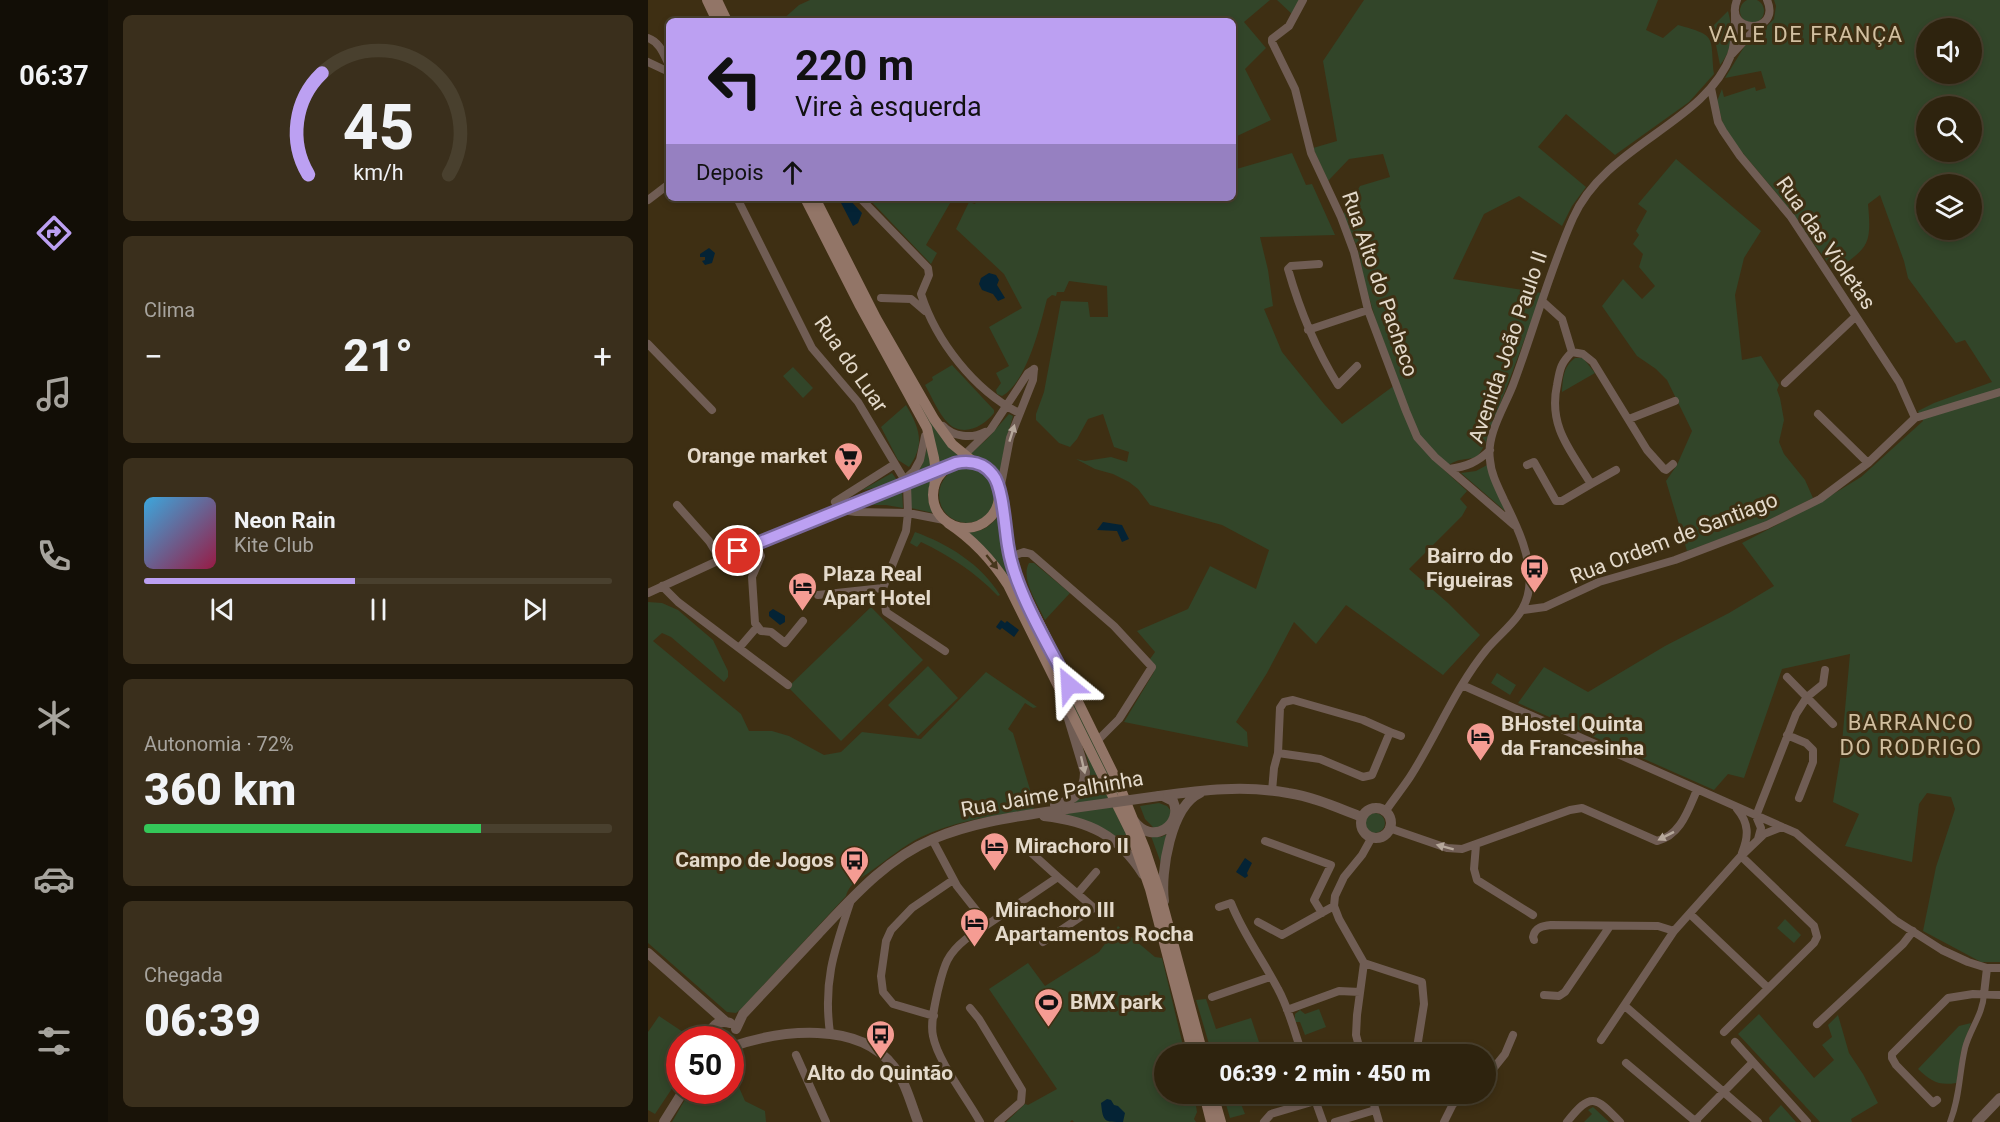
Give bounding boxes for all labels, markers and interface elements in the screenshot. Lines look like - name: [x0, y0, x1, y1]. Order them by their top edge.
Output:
- map controls: [1916, 18, 1982, 240]
- button: sound: [1916, 18, 1982, 84]
- district label: VALE DE FRANÇA: [1708, 22, 1904, 47]
- text: 220 m: [795, 41, 914, 90]
- icon: left: [696, 42, 774, 120]
- text: 06:37: [19, 60, 89, 92]
- text: 45: [342, 91, 414, 164]
- text: Vire à esquerda: [795, 91, 982, 123]
- button: search: [1916, 96, 1982, 162]
- icon: ahead: [776, 156, 809, 189]
- text: Depois: [696, 160, 764, 185]
- text: km/h: [353, 161, 403, 186]
- street label: Rua das Violetas: [1771, 172, 1881, 314]
- button: layers: [1916, 174, 1982, 240]
- street label: Rua Alto do Pacheco: [1337, 188, 1423, 380]
- icon: directions: [33, 212, 75, 254]
- street label: Avenida João Paulo II: [1464, 248, 1552, 446]
- text: Clima: [144, 298, 195, 322]
- street label: Rua do Luar: [809, 312, 893, 416]
- text: 21°: [343, 329, 413, 382]
- text: −: [144, 337, 163, 376]
- text: +: [593, 337, 612, 376]
- icon: music: [33, 373, 75, 415]
- one-way arrow: [1008, 424, 1017, 442]
- supermarket icon: Orange market: [832, 440, 864, 482]
- place label: Orange market: [687, 444, 827, 468]
- street label: Rua Ordem de Santiago: [1567, 487, 1781, 589]
- text: Neon Rain: [234, 508, 336, 533]
- pin: [712, 525, 763, 576]
- text: Kite Club: [234, 533, 314, 557]
- icon: arrive: [721, 534, 754, 567]
- icon: phone: [33, 535, 75, 577]
- place label: Bairro do Figueiras: [1426, 544, 1513, 592]
- bus stop icon: Bairro do Figueiras: [1518, 552, 1550, 594]
- one-way arrow: [985, 554, 998, 570]
- place label: Plaza Real Apart Hotel: [823, 562, 931, 610]
- hotel icon: Plaza Real Apart Hotel: [786, 570, 818, 612]
- icon: previous: [206, 593, 239, 626]
- icon: pause: [362, 593, 395, 626]
- icon: next: [518, 593, 551, 626]
- position arrow: [1037, 653, 1101, 717]
- icon: climate: [33, 697, 75, 739]
- district label: BARRANCO DO RODRIGO: [1840, 710, 1982, 760]
- place label: BHostel Quinta da Francesinha: [1501, 712, 1644, 760]
- hotel icon: BHostel Quinta da Francesinha: [1464, 720, 1496, 762]
- text: Autonomia · 72%: [144, 732, 294, 756]
- one-way arrow: [1078, 755, 1088, 774]
- text: 360 km: [144, 763, 296, 816]
- street label: Rua Jaime Palhinha: [959, 766, 1145, 822]
- hotel icon: Mirachoro II: [978, 830, 1010, 872]
- one-way arrow: [1657, 831, 1675, 841]
- place label: Mirachoro II: [1015, 834, 1129, 858]
- one-way arrow: [1436, 841, 1454, 851]
- bus stop icon: Campo de Jogos: [839, 844, 871, 886]
- place label: Campo de Jogos: [675, 848, 834, 872]
- icon: car: [33, 858, 75, 900]
- place label: Mirachoro III Apartamentos Rocha: [995, 898, 1194, 946]
- hotel icon: Mirachoro III Apartamentos Rocha: [958, 906, 990, 948]
- text: Chegada: [144, 963, 223, 987]
- sports icon: BMX park: [1033, 986, 1065, 1028]
- place label: BMX park: [1070, 990, 1163, 1014]
- text: 06:39: [144, 994, 261, 1047]
- bus stop icon: Alto do Quintão: [864, 1018, 896, 1060]
- icon: filters: [33, 1020, 75, 1062]
- speed limit sign: 50: [666, 1026, 744, 1104]
- place label: Alto do Quintão: [807, 1061, 953, 1085]
- text: 06:39 · 2 min · 450 m: [1220, 1061, 1430, 1086]

